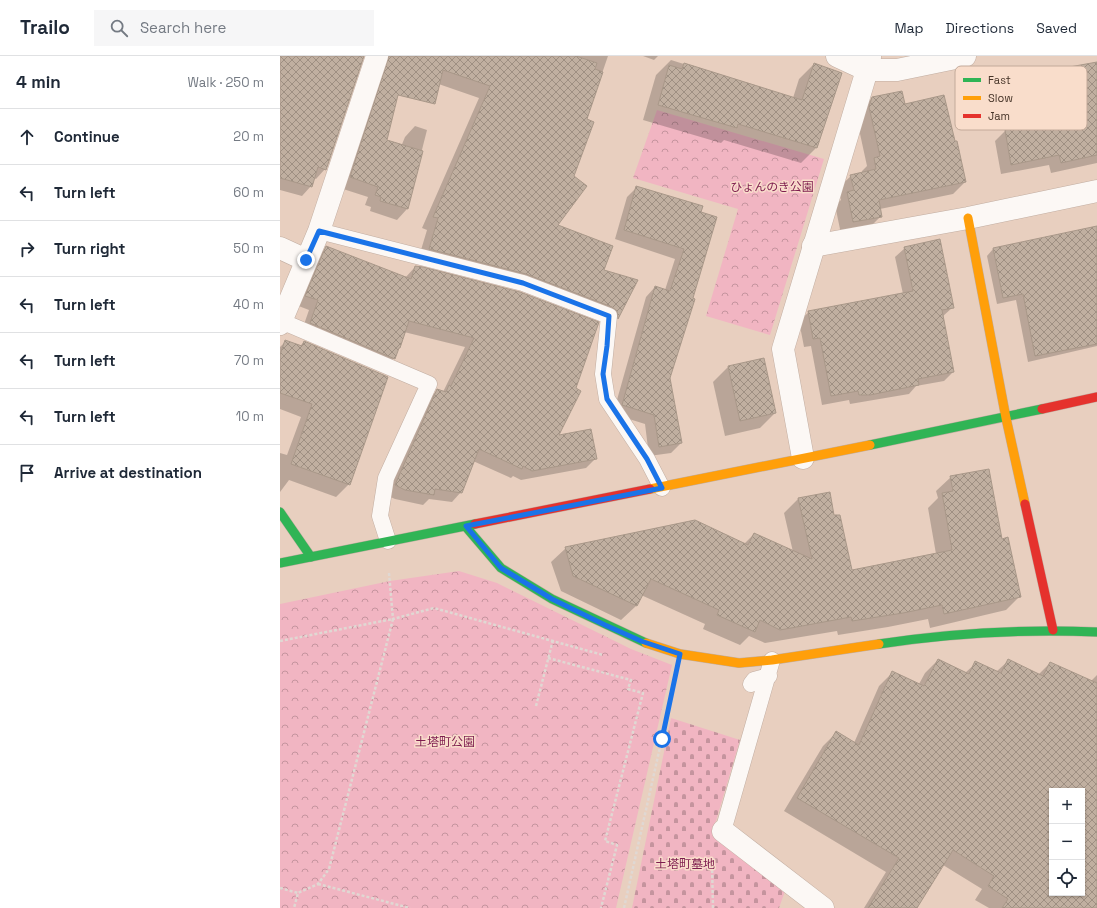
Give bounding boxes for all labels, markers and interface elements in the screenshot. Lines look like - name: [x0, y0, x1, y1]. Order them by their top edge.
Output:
- search box: [94, 10, 374, 46]
- text: Trailo: [20, 15, 70, 40]
- icon: search: [108, 17, 130, 39]
- text: Search here: [140, 18, 226, 37]
- text: Map: [894, 19, 924, 37]
- text: Directions: [946, 19, 1014, 37]
- text: Saved: [1036, 19, 1077, 37]
- legend: [955, 66, 1087, 130]
- text: 4 min: [16, 71, 61, 93]
- text: Fast: [988, 73, 1011, 87]
- text: Walk · 250 m: [188, 74, 264, 91]
- text: Slow: [988, 91, 1013, 105]
- text: Jam: [988, 109, 1010, 123]
- icon: ahead: [16, 126, 38, 148]
- text: Continue: [54, 127, 120, 146]
- text: 20 m: [233, 128, 264, 145]
- park label: ひょんのき公園: [730, 179, 814, 195]
- icon: left: [16, 182, 38, 204]
- text: Turn left: [54, 183, 116, 202]
- text: 60 m: [233, 184, 264, 201]
- icon: right: [16, 238, 38, 260]
- text: Turn right: [54, 239, 125, 258]
- text: 50 m: [233, 240, 264, 257]
- route end: [297, 251, 315, 269]
- icon: left: [16, 294, 38, 316]
- text: Turn left: [54, 295, 116, 314]
- text: 40 m: [233, 296, 264, 313]
- icon: left: [16, 350, 38, 372]
- text: Turn left: [54, 351, 116, 370]
- text: 70 m: [234, 352, 264, 369]
- icon: left: [16, 406, 38, 428]
- text: Turn left: [54, 407, 116, 426]
- text: 10 m: [236, 408, 264, 425]
- icon: arrive: [16, 462, 38, 484]
- text: Arrive at destination: [54, 463, 202, 482]
- route start: [653, 730, 671, 748]
- park label: 土塔町公園: [415, 734, 475, 750]
- map controls: [1049, 788, 1085, 896]
- button: +: [1049, 788, 1085, 824]
- button: −: [1049, 824, 1085, 860]
- park label: 土塔町墓地: [655, 856, 715, 872]
- button: locate: [1049, 860, 1085, 896]

